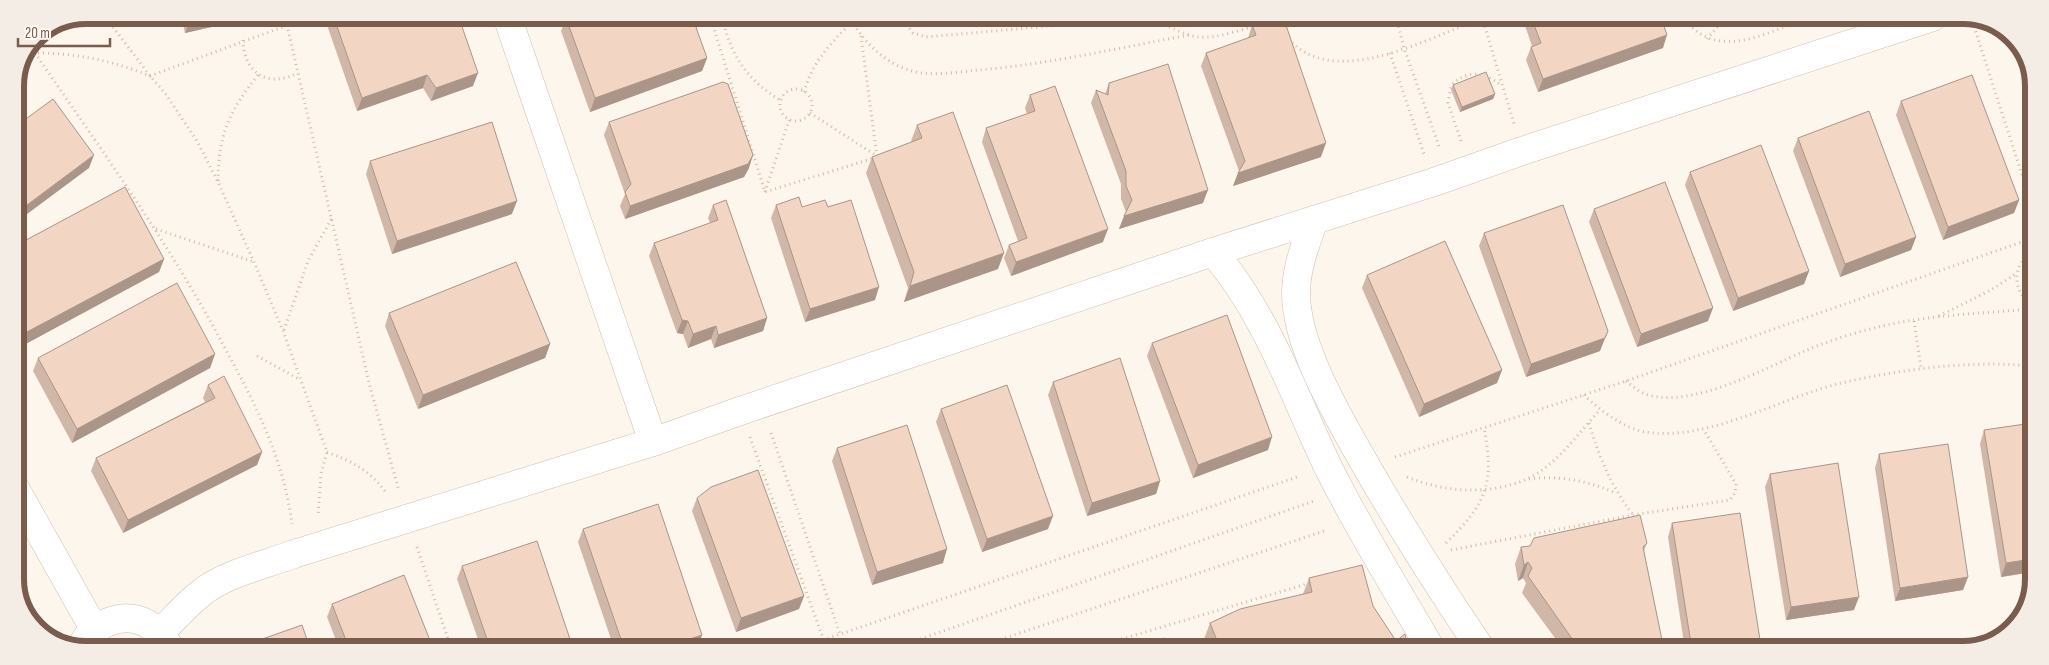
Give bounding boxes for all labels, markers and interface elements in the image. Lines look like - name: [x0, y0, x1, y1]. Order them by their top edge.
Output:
- scale bar: [18, 15, 110, 47]
- text: 20 m: [25, 24, 50, 43]

